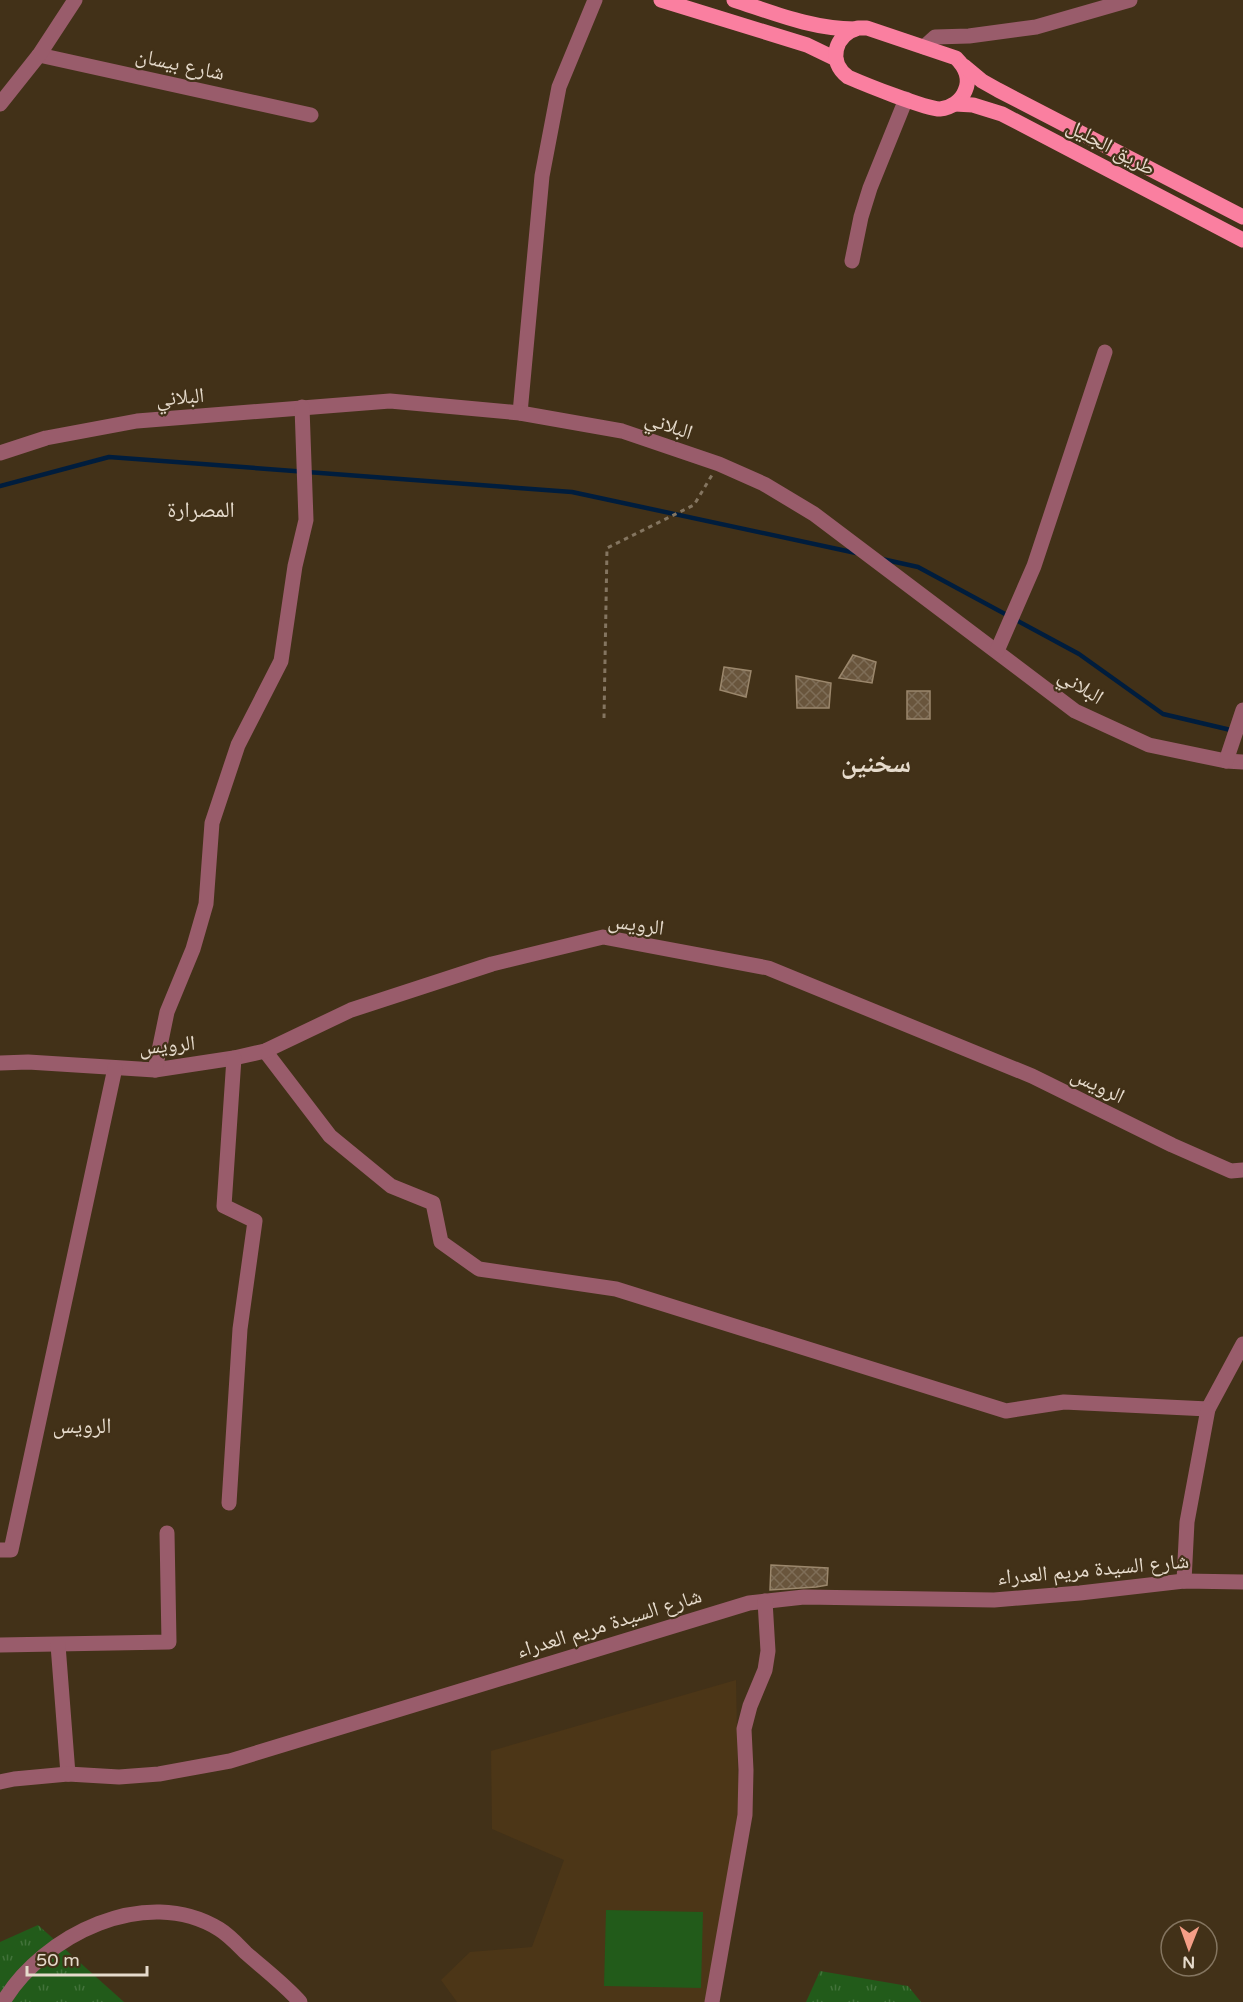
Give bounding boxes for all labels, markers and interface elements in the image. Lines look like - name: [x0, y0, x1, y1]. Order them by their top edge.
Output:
- street label: شارع بيسان: [133, 43, 227, 86]
- street label: طريق الجليل: [1062, 114, 1159, 181]
- street label: البلاني: [155, 383, 206, 415]
- street label: البلاني: [641, 406, 696, 448]
- district label: المصرارة: [167, 497, 235, 523]
- street label: البلاني: [1052, 663, 1108, 713]
- district label: سخنين: [841, 747, 911, 780]
- street label: الرويس: [606, 908, 666, 941]
- street label: الرويس: [138, 1031, 196, 1060]
- street label: الرويس: [1067, 1062, 1129, 1109]
- district label: الرويس: [52, 1413, 112, 1439]
- street label: شارع السيدة مريم العدراء: [996, 1549, 1190, 1591]
- street label: شارع السيدة مريم العدراء: [513, 1583, 705, 1665]
- north arrow: [1159, 1918, 1219, 1978]
- scale bar: [27, 1939, 147, 1977]
- text: 50 m: [36, 1949, 80, 1971]
- text: N: [1182, 1952, 1195, 1972]

